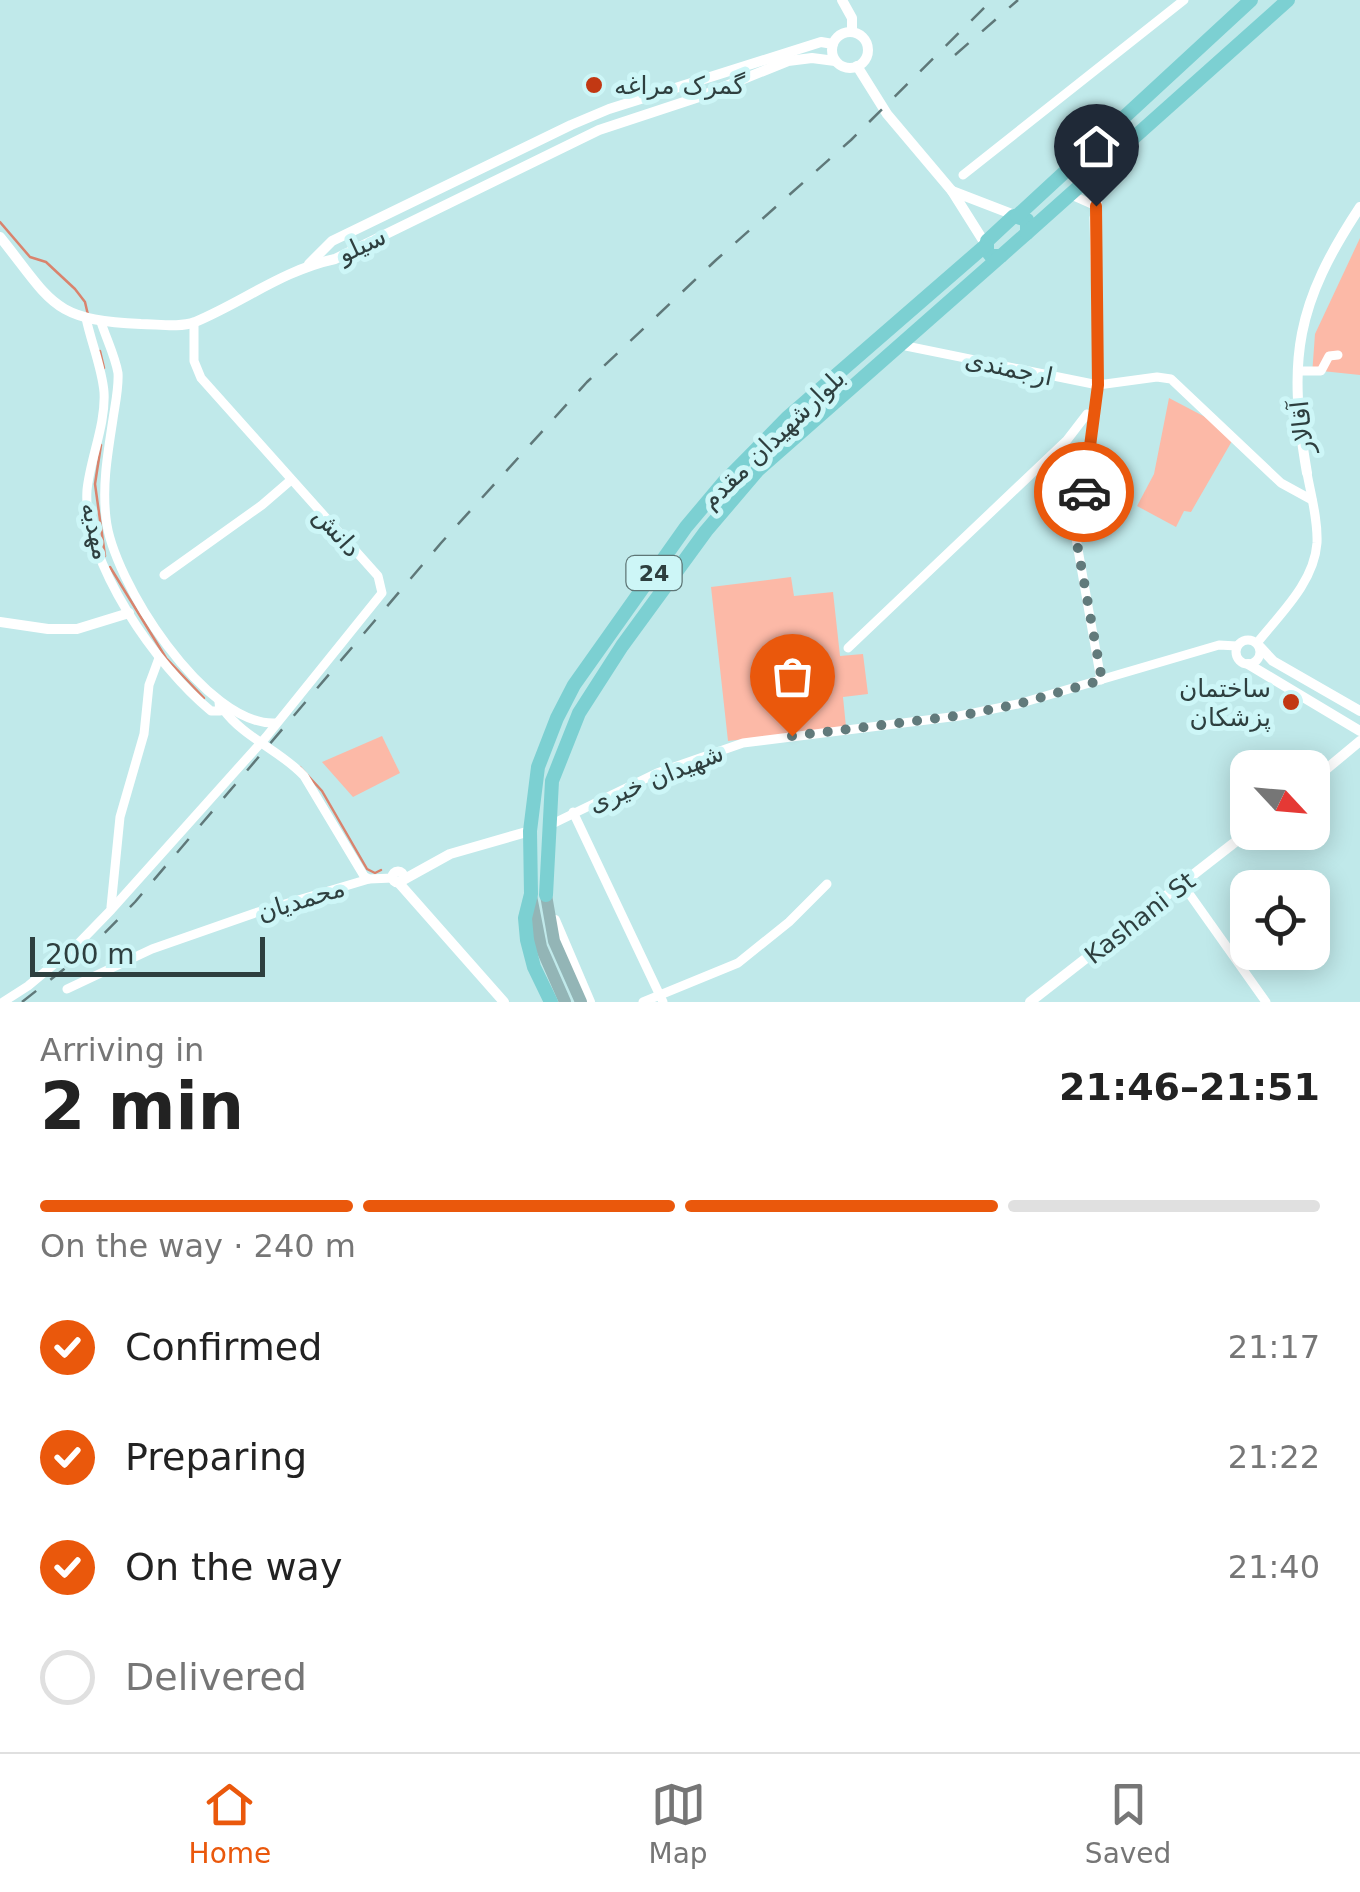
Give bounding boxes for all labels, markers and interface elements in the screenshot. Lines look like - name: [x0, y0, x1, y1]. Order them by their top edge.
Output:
- place label: گمرک مراغه: [614, 71, 745, 100]
- marker: گمرک مراغه: [583, 74, 605, 96]
- pin: [1054, 104, 1139, 207]
- icon: home: [1069, 119, 1124, 174]
- street label: سیلو: [332, 221, 391, 269]
- street label: ارجمندی: [962, 345, 1056, 391]
- street label: بلوارشهیدان مقدم: [695, 363, 851, 516]
- street label: آقالار: [1284, 398, 1319, 457]
- courier: [1034, 442, 1134, 542]
- icon: car: [1057, 465, 1112, 520]
- street label: مهدیه: [74, 499, 117, 563]
- street label: دانش: [307, 501, 367, 563]
- road number: 24: [626, 556, 682, 590]
- pin: [750, 634, 835, 737]
- icon: bag: [765, 649, 820, 704]
- place label: ساختمان پزشکان: [1179, 674, 1271, 732]
- marker: ساختمان پزشکان: [1280, 691, 1302, 713]
- street label: شهیدان خیری: [584, 738, 728, 819]
- north arrow: [1230, 750, 1330, 850]
- map controls: [1230, 750, 1330, 970]
- street label: Kashani St: [1079, 866, 1201, 970]
- button: locate: [1230, 870, 1330, 970]
- street label: محمدیان: [254, 873, 348, 927]
- scale bar: [30, 932, 265, 976]
- text: 200 m: [45, 938, 135, 971]
- text: Arriving in: [40, 1031, 204, 1069]
- text: 21:46–21:51: [1059, 1065, 1320, 1109]
- text: 2 min: [40, 1069, 244, 1144]
- text: On the way · 240 m: [40, 1227, 356, 1265]
- icon: check: [40, 1320, 95, 1375]
- text: Confirmed: [125, 1325, 322, 1369]
- text: 21:17: [1228, 1328, 1320, 1366]
- icon: check: [40, 1430, 95, 1485]
- text: Preparing: [125, 1435, 307, 1479]
- text: 21:22: [1228, 1438, 1320, 1476]
- icon: check: [40, 1540, 95, 1595]
- text: On the way: [125, 1545, 342, 1589]
- text: 21:40: [1228, 1548, 1320, 1586]
- text: Delivered: [125, 1655, 307, 1699]
- tab: Home: [189, 1777, 271, 1870]
- tab: Map: [649, 1777, 708, 1870]
- tab: Saved: [1085, 1777, 1171, 1870]

